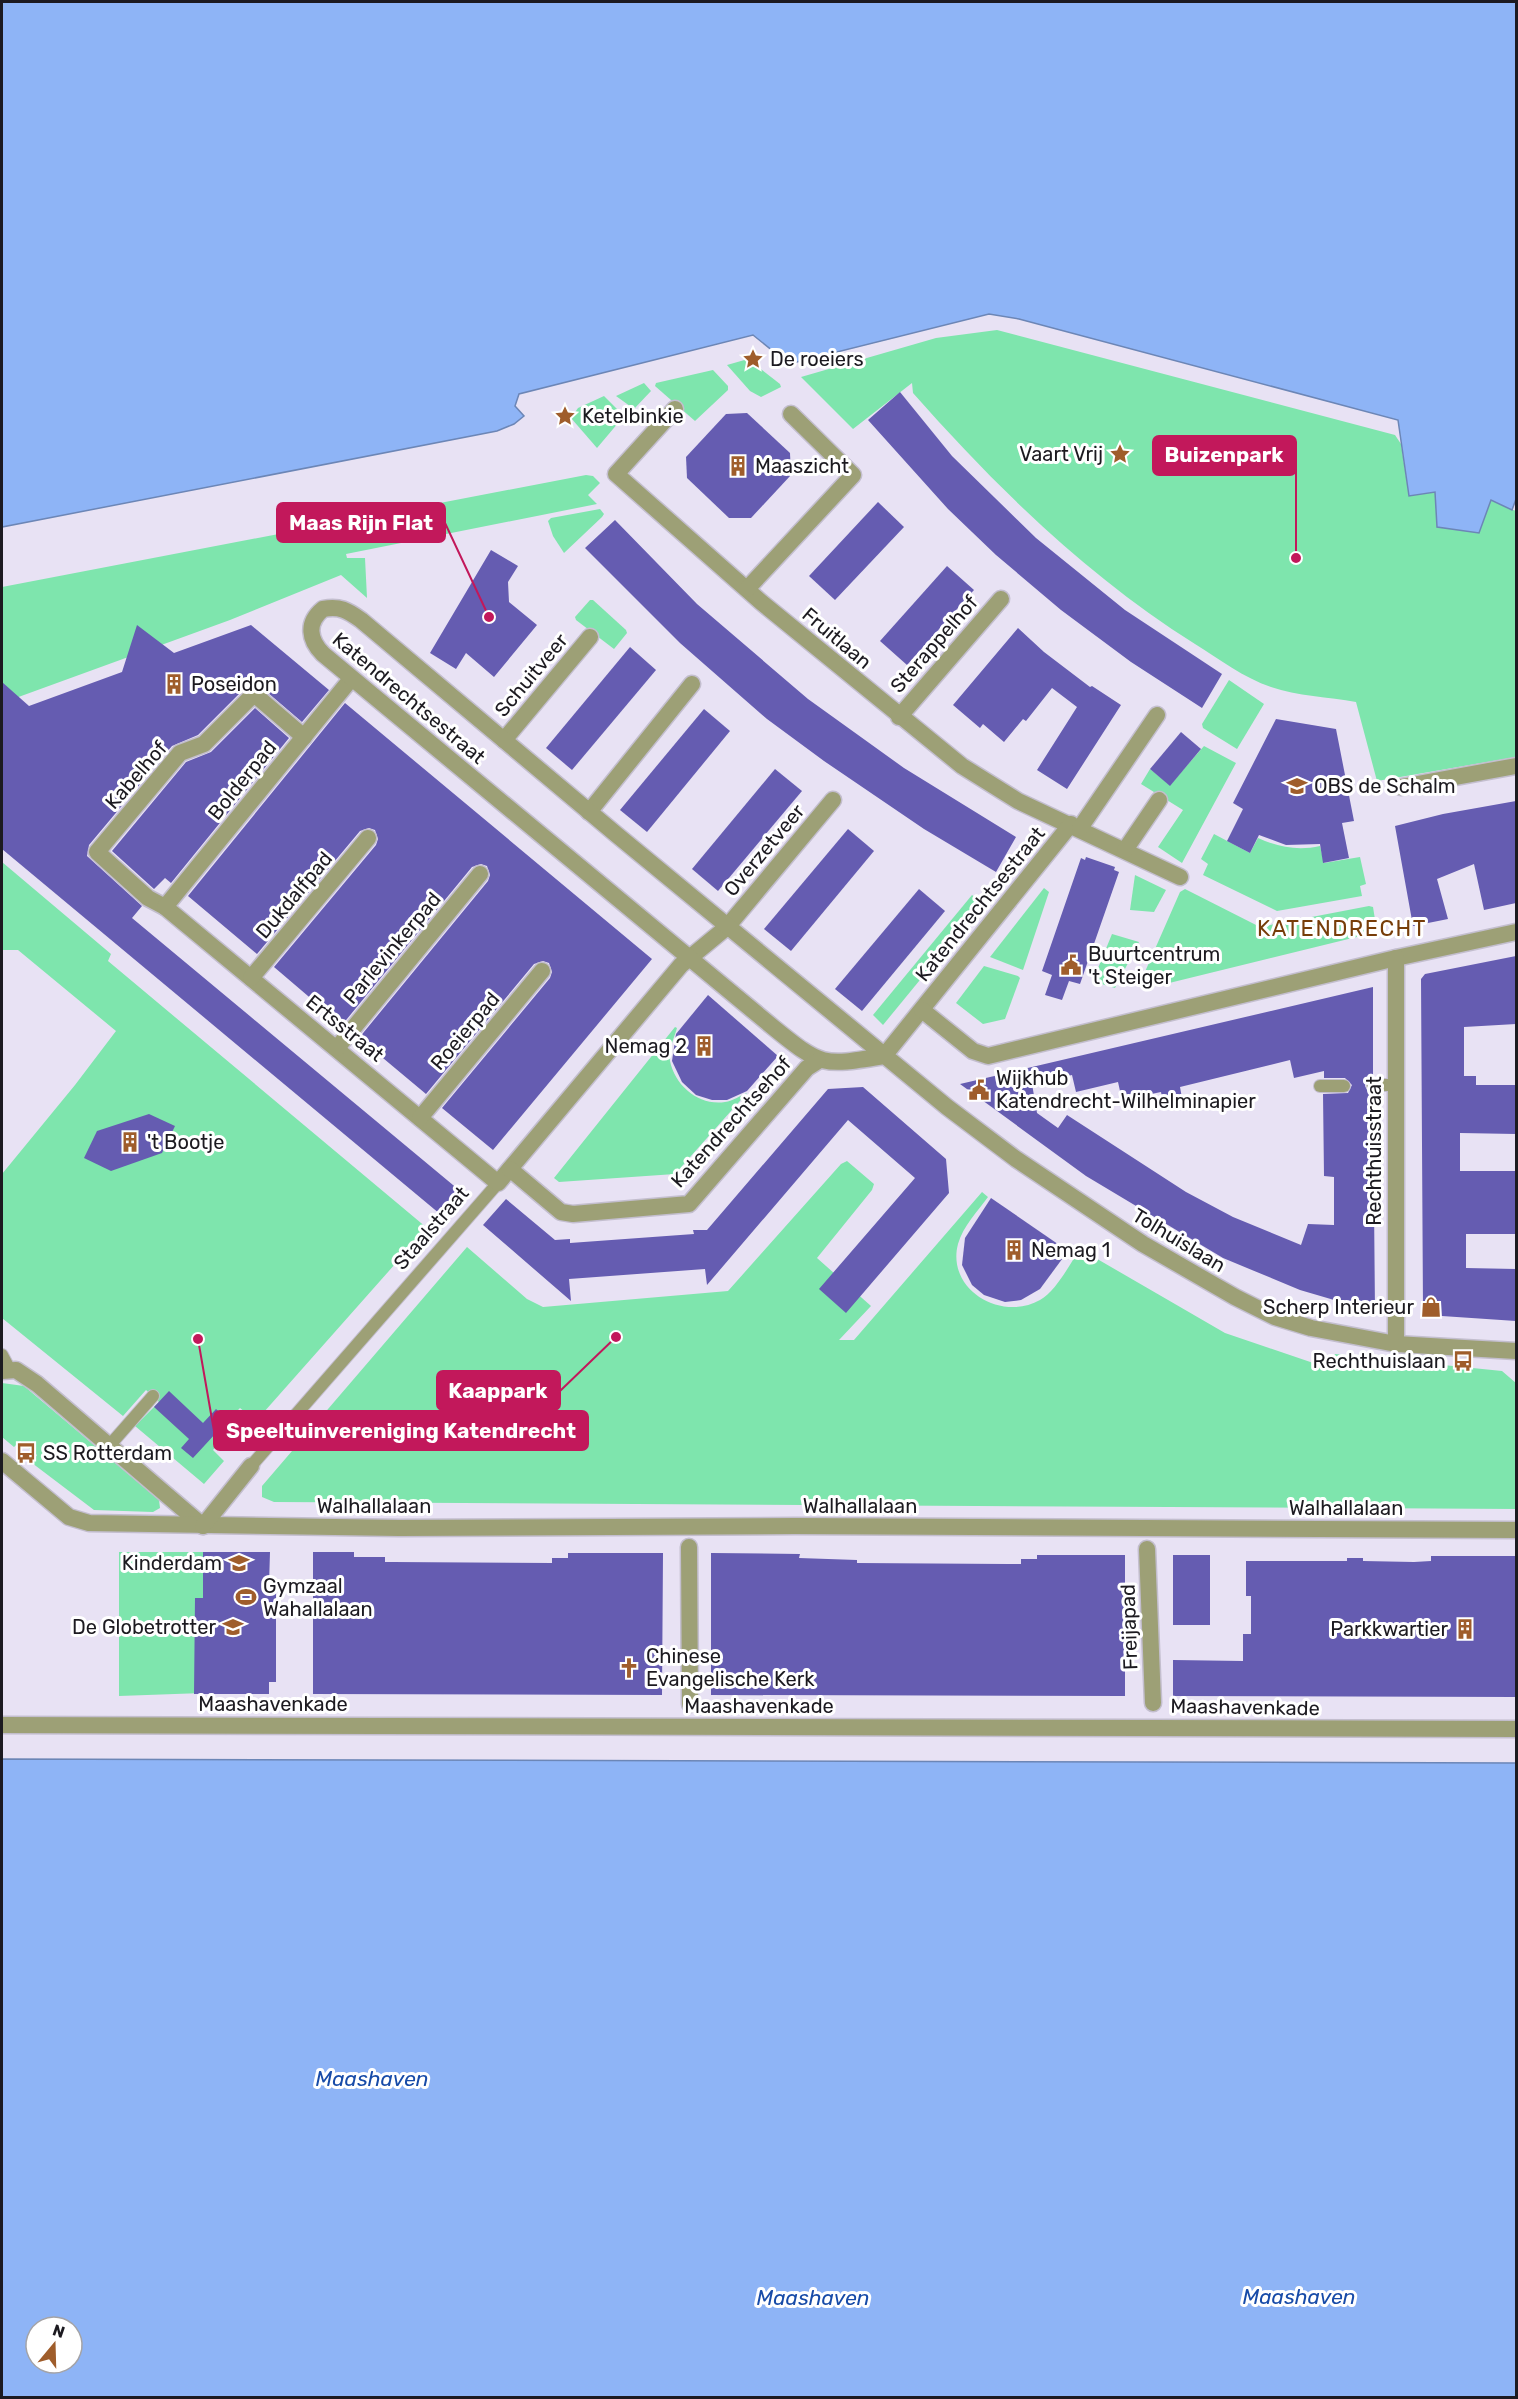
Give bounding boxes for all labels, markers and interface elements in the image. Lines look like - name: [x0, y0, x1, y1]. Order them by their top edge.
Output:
- place icon: De roeiers: [741, 347, 765, 371]
- place label: De roeiers: [770, 347, 864, 371]
- place icon: Ketelbinkie: [553, 404, 577, 428]
- place label: Ketelbinkie: [582, 404, 684, 428]
- callout: Buizenpark: [1153, 436, 1296, 475]
- place label: Vaart Vrij: [1019, 442, 1103, 466]
- place icon: Vaart Vrij: [1108, 442, 1132, 466]
- text: Buizenpark: [1164, 442, 1284, 467]
- building icon: Maaszicht: [726, 454, 750, 478]
- place label: Maaszicht: [755, 454, 849, 478]
- callout: Maas Rijn Flat: [277, 503, 445, 542]
- text: Maas Rijn Flat: [289, 510, 433, 535]
- street label: Sterappelhof: [885, 590, 983, 698]
- street label: Fruitlaan: [798, 602, 876, 674]
- street label: Katendrechtsestraat: [328, 627, 490, 769]
- street label: Schuitveer: [489, 628, 573, 721]
- building icon: Poseidon: [162, 672, 186, 696]
- place label: Poseidon: [191, 672, 277, 696]
- street label: Bolderpad: [203, 735, 281, 825]
- street label: Kabelhof: [100, 736, 172, 814]
- school or university icon: OBS de Schalm: [1285, 774, 1309, 798]
- place label: OBS de Schalm: [1314, 774, 1456, 798]
- street label: Overzetveer: [719, 799, 810, 901]
- street label: Katendrechtsestraat: [910, 822, 1050, 986]
- street label: Dukdalfpad: [251, 847, 337, 943]
- street label: Parlevinkerpad: [338, 887, 446, 1009]
- district label: KATENDRECHT: [1257, 915, 1427, 942]
- place label: Buurtcentrum 't Steiger: [1088, 942, 1220, 989]
- public building icon: Buurtcentrum 't Steiger: [1059, 953, 1083, 977]
- street label: Roeierpad: [426, 987, 504, 1075]
- street label: Ertsstraat: [301, 989, 389, 1067]
- place label: Nemag 2: [605, 1034, 687, 1058]
- building icon: Nemag 2: [692, 1034, 716, 1058]
- street label: Katendrechtsehof: [666, 1051, 796, 1192]
- place label: Wijkhub Katendrecht-Wilhelminapier: [996, 1066, 1256, 1113]
- street label: Rechthuisstraat: [1362, 1076, 1386, 1226]
- public building icon: Wijkhub Katendrecht-Wilhelminapier: [967, 1078, 991, 1102]
- building icon: 't Bootje: [118, 1130, 142, 1154]
- place label: 't Bootje: [147, 1130, 224, 1154]
- street label: Staalstraat: [388, 1181, 474, 1275]
- street label: Tolhuislaan: [1128, 1203, 1230, 1277]
- building icon: Nemag 1: [1002, 1238, 1026, 1262]
- place label: Nemag 1: [1031, 1238, 1110, 1262]
- place label: Scherp Interieur: [1263, 1295, 1414, 1319]
- shop icon: Scherp Interieur: [1419, 1295, 1443, 1319]
- place label: Rechthuislaan: [1313, 1349, 1446, 1373]
- bus stop icon: Rechthuislaan: [1451, 1349, 1475, 1373]
- callout: Kaappark: [437, 1371, 560, 1410]
- text: Kaappark: [448, 1378, 548, 1403]
- callout: Speeltuinvereniging Katendrecht: [214, 1411, 588, 1450]
- text: Speeltuinvereniging Katendrecht: [226, 1418, 576, 1443]
- bus stop icon: SS Rotterdam: [14, 1441, 38, 1465]
- place label: SS Rotterdam: [43, 1441, 172, 1465]
- street label: Walhallalaan: [317, 1494, 431, 1518]
- street label: Walhallalaan: [803, 1494, 917, 1518]
- street label: Walhallalaan: [1289, 1496, 1403, 1520]
- place label: Kinderdam: [122, 1551, 222, 1575]
- school or university icon: Kinderdam: [227, 1551, 251, 1575]
- place label: Gymzaal Wahallalaan: [263, 1574, 373, 1621]
- street label: Freijapad: [1116, 1584, 1142, 1670]
- sports icon: Gymzaal Wahallalaan: [234, 1585, 258, 1609]
- place label: De Globetrotter: [72, 1615, 216, 1639]
- school or university icon: De Globetrotter: [221, 1615, 245, 1639]
- place label: Parkkwartier: [1330, 1617, 1448, 1641]
- building icon: Parkkwartier: [1453, 1617, 1477, 1641]
- place label: Chinese Evangelische Kerk: [646, 1644, 815, 1691]
- church icon: Chinese Evangelische Kerk: [617, 1656, 641, 1680]
- street label: Maashavenkade: [198, 1692, 348, 1716]
- street label: Maashavenkade: [684, 1694, 834, 1718]
- street label: Maashavenkade: [1170, 1694, 1320, 1720]
- water label: Maashaven: [316, 2066, 428, 2091]
- water label: Maashaven: [1243, 2284, 1355, 2309]
- water label: Maashaven: [757, 2285, 869, 2310]
- north arrow: [24, 2315, 84, 2375]
- text: N: [50, 2320, 67, 2342]

